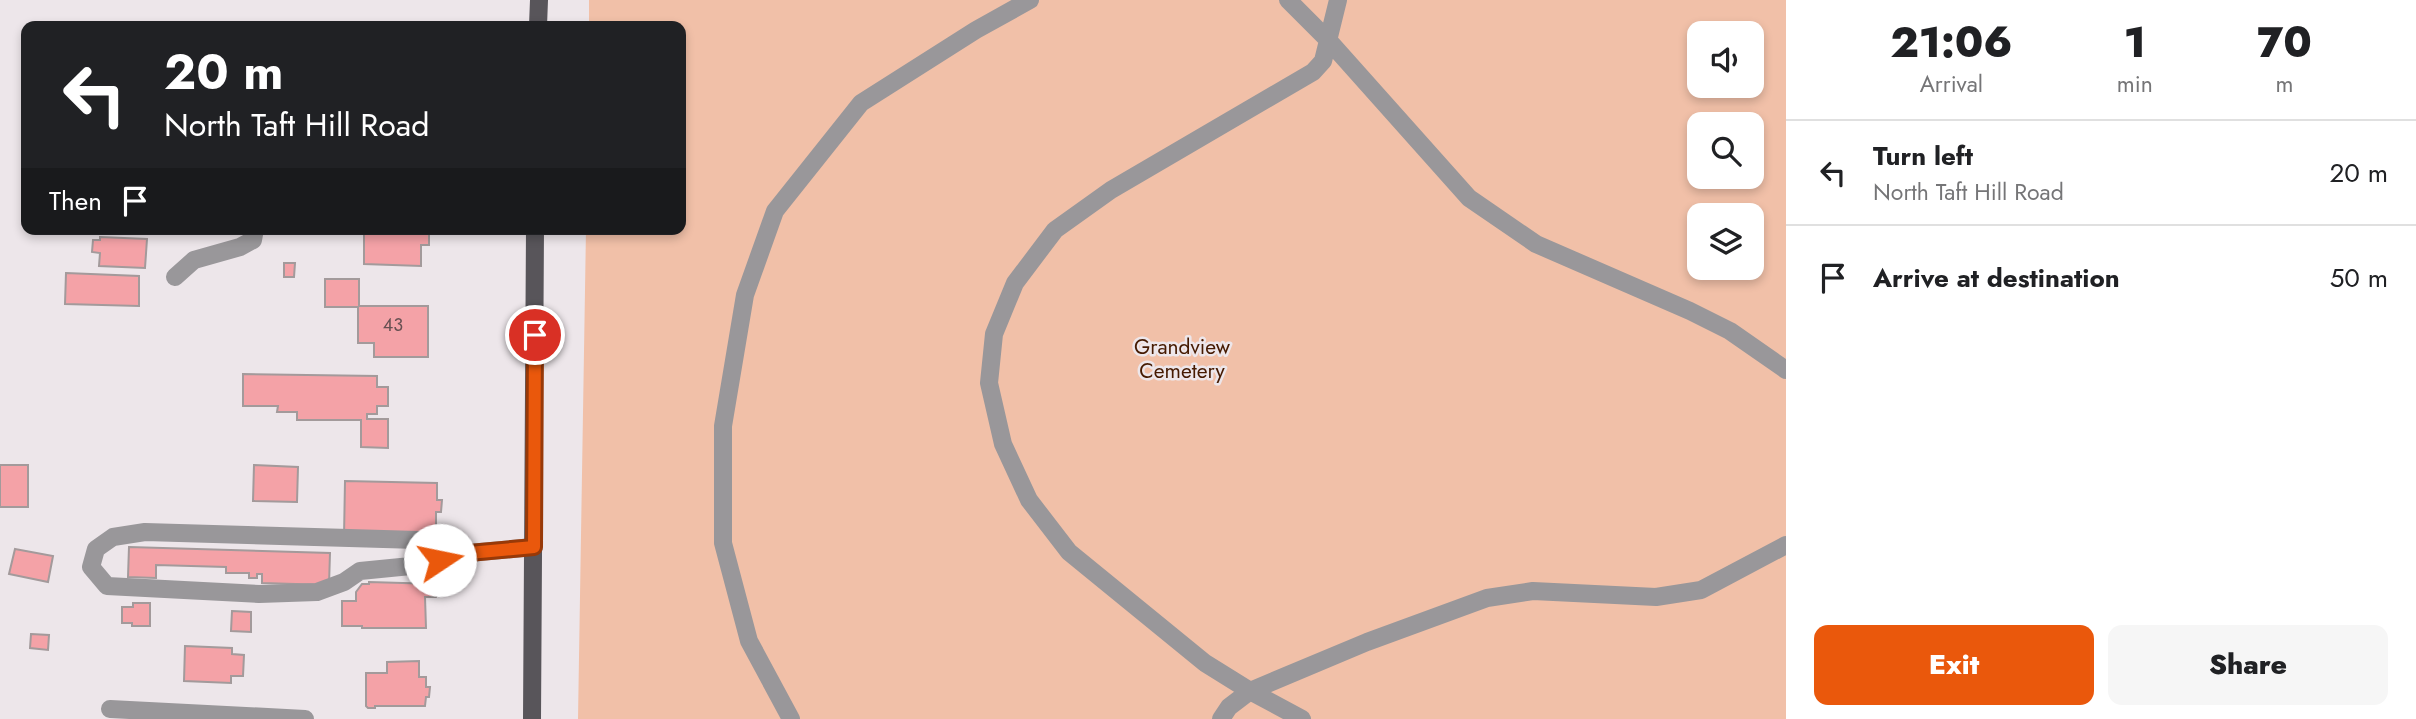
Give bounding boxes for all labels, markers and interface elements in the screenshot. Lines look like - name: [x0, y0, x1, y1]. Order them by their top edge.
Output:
- text: 21:06: [1890, 12, 2013, 73]
- text: 1: [2124, 12, 2146, 73]
- text: 70: [2257, 12, 2312, 73]
- map controls: [1687, 21, 1764, 280]
- button: sound: [1687, 21, 1764, 98]
- text: 20 m: [164, 37, 283, 107]
- icon: left: [49, 49, 140, 140]
- text: Arrival: [1920, 67, 1983, 101]
- text: min: [2117, 67, 2153, 101]
- text: m: [2275, 67, 2293, 101]
- text: North Taft Hill Road: [164, 102, 429, 148]
- button: search: [1687, 112, 1764, 189]
- text: Turn left: [1873, 137, 1973, 175]
- icon: left: [1814, 154, 1852, 192]
- text: 20 m: [2330, 154, 2388, 192]
- text: North Taft Hill Road: [1873, 175, 2064, 209]
- text: Then: [49, 182, 102, 220]
- icon: arrive: [116, 182, 154, 220]
- button: layers: [1687, 203, 1764, 280]
- icon: arrive: [1814, 259, 1852, 297]
- text: Arrive at destination: [1873, 259, 2120, 297]
- text: 50 m: [2330, 259, 2388, 297]
- pin: [505, 305, 565, 365]
- house number: 43: [383, 312, 403, 338]
- icon: arrive: [516, 316, 554, 354]
- park label: Grandview Cemetery: [1134, 332, 1231, 386]
- position arrow: [403, 523, 477, 597]
- button: Exit: [1814, 625, 2094, 705]
- button: Share: [2108, 625, 2388, 705]

